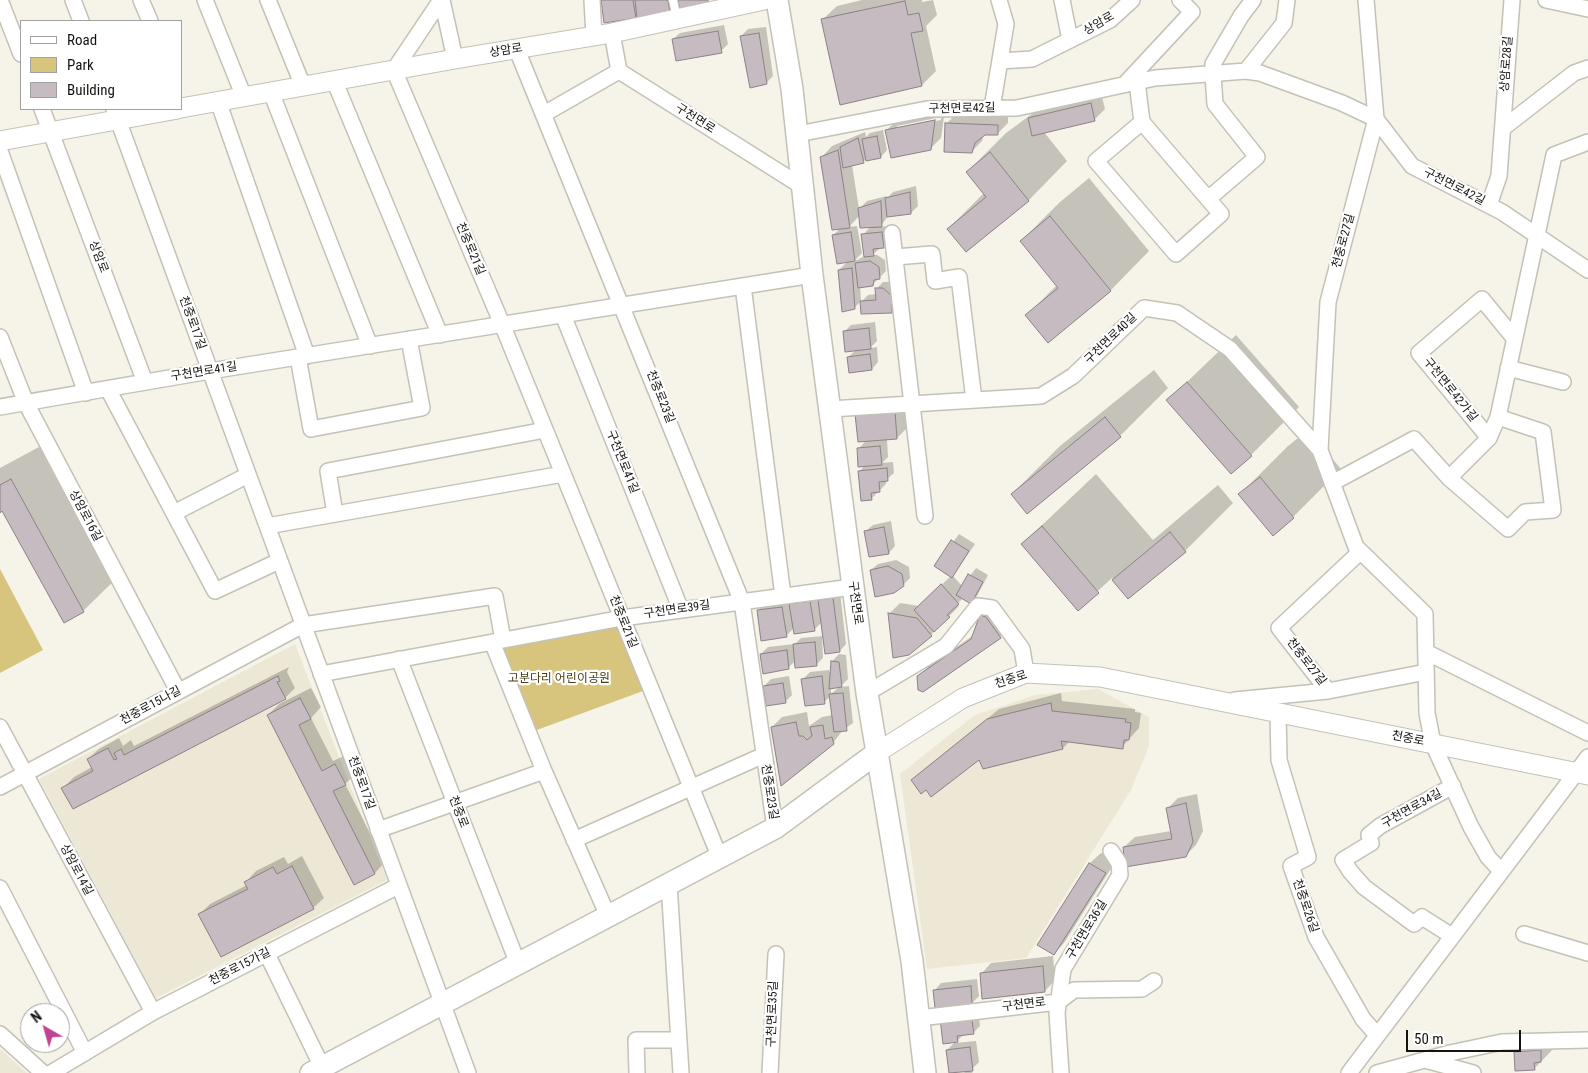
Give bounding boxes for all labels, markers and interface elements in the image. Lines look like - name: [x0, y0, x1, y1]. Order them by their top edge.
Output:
- street label: 상암로: [1081, 9, 1117, 39]
- legend: [20, 20, 182, 110]
- text: Road: [67, 31, 97, 49]
- street label: 상암로28길: [1498, 36, 1516, 92]
- street label: 상암로: [489, 41, 523, 61]
- text: Park: [67, 56, 94, 74]
- text: Building: [67, 81, 115, 99]
- street label: 구천면로: [672, 101, 718, 137]
- street label: 구천면로42길: [928, 101, 996, 117]
- street label: 구천면로42길: [1421, 165, 1487, 209]
- street label: 천중로27길: [1330, 212, 1358, 270]
- street label: 천중로21길: [452, 220, 488, 278]
- street label: 상암로: [85, 239, 111, 275]
- street label: 천중로17길: [176, 294, 208, 352]
- street label: 구천면로40길: [1082, 311, 1140, 367]
- street label: 구천면로42가길: [1420, 355, 1480, 425]
- street label: 구천면로41길: [170, 360, 238, 384]
- street label: 천중로23길: [643, 368, 677, 426]
- street label: 구천면로41길: [603, 428, 641, 496]
- street label: 상암로16길: [65, 488, 105, 544]
- street label: 구천면로: [845, 580, 865, 626]
- street label: 천중로21길: [606, 593, 640, 651]
- street label: 구천면로39길: [643, 598, 711, 622]
- street label: 천중로27길: [1283, 635, 1329, 689]
- street label: 천중로: [993, 668, 1029, 692]
- park label: 고분다리 어린이공원: [508, 672, 610, 686]
- street label: 천중로15나길: [118, 684, 184, 728]
- street label: 천중로: [1390, 729, 1426, 749]
- street label: 천중로17길: [345, 754, 377, 812]
- street label: 천중로23길: [758, 763, 780, 821]
- street label: 구천면로34길: [1379, 786, 1445, 832]
- street label: 천중로: [445, 794, 471, 830]
- street label: 상암로14길: [56, 842, 96, 898]
- street label: 천중로26길: [1289, 877, 1321, 935]
- street label: 구천면로36길: [1064, 898, 1110, 962]
- street label: 천중로15가길: [207, 945, 273, 989]
- street label: 구천면로35길: [765, 980, 781, 1048]
- street label: 구천면로: [1001, 995, 1047, 1015]
- north arrow: [20, 1003, 70, 1053]
- text: N: [28, 1008, 45, 1026]
- scale bar: [1408, 1020, 1523, 1052]
- text: 50 m: [1414, 1030, 1444, 1048]

